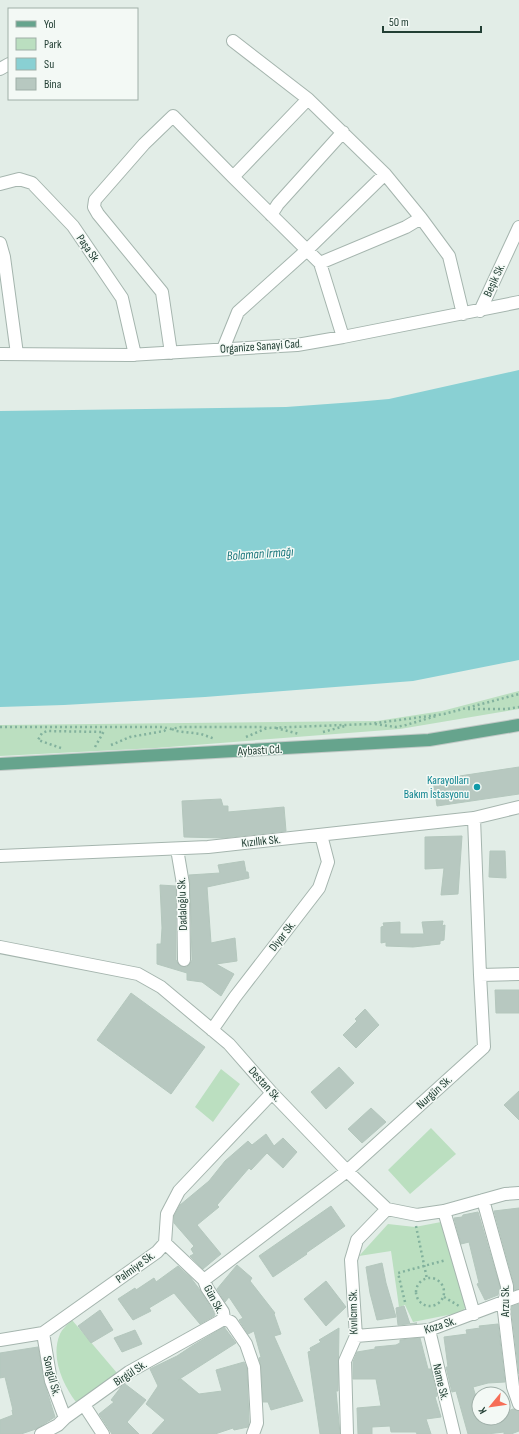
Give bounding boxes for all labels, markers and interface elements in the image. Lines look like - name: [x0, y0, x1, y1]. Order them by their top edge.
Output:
- legend: [8, 8, 138, 100]
- scale bar: [383, 8, 481, 34]
- text: 50 m: [389, 15, 409, 30]
- text: Yol: [44, 17, 56, 32]
- text: Park: [44, 37, 62, 52]
- text: Su: [44, 57, 54, 72]
- text: Bina: [44, 77, 62, 92]
- street label: Paşa Sk: [73, 232, 103, 265]
- street label: Beşik Sk.: [480, 261, 509, 299]
- street label: Organize Sanayi Cad.: [219, 336, 303, 357]
- water label: Bolaman Irmağı: [226, 544, 295, 564]
- street label: Aybastı Cd.: [237, 742, 283, 759]
- place label: Karayolları Bakım İstasyonu: [404, 773, 469, 802]
- marker: Karayolları Bakım İstasyonu: [472, 782, 482, 792]
- street label: Kızıllık Sk.: [241, 832, 281, 851]
- street label: Dadaloğlu Sk.: [174, 877, 191, 931]
- street label: Diyar Sk.: [266, 918, 299, 955]
- street label: Destan Sk.: [245, 1064, 284, 1105]
- street label: Nurgün Sk.: [413, 1072, 455, 1112]
- street label: Palmiye Sk.: [113, 1248, 158, 1287]
- street label: Gün Sk.: [200, 1282, 227, 1316]
- street label: Arzu Sk.: [498, 1285, 513, 1318]
- street label: Kıvılcım Sk.: [346, 1289, 361, 1335]
- street label: Koza Sk.: [422, 1313, 458, 1337]
- street label: Songül Sk.: [39, 1354, 64, 1398]
- street label: Birgül Sk.: [111, 1357, 150, 1390]
- street label: Name Sk.: [429, 1362, 452, 1402]
- north arrow: [471, 1386, 511, 1426]
- text: K: [475, 1405, 490, 1416]

